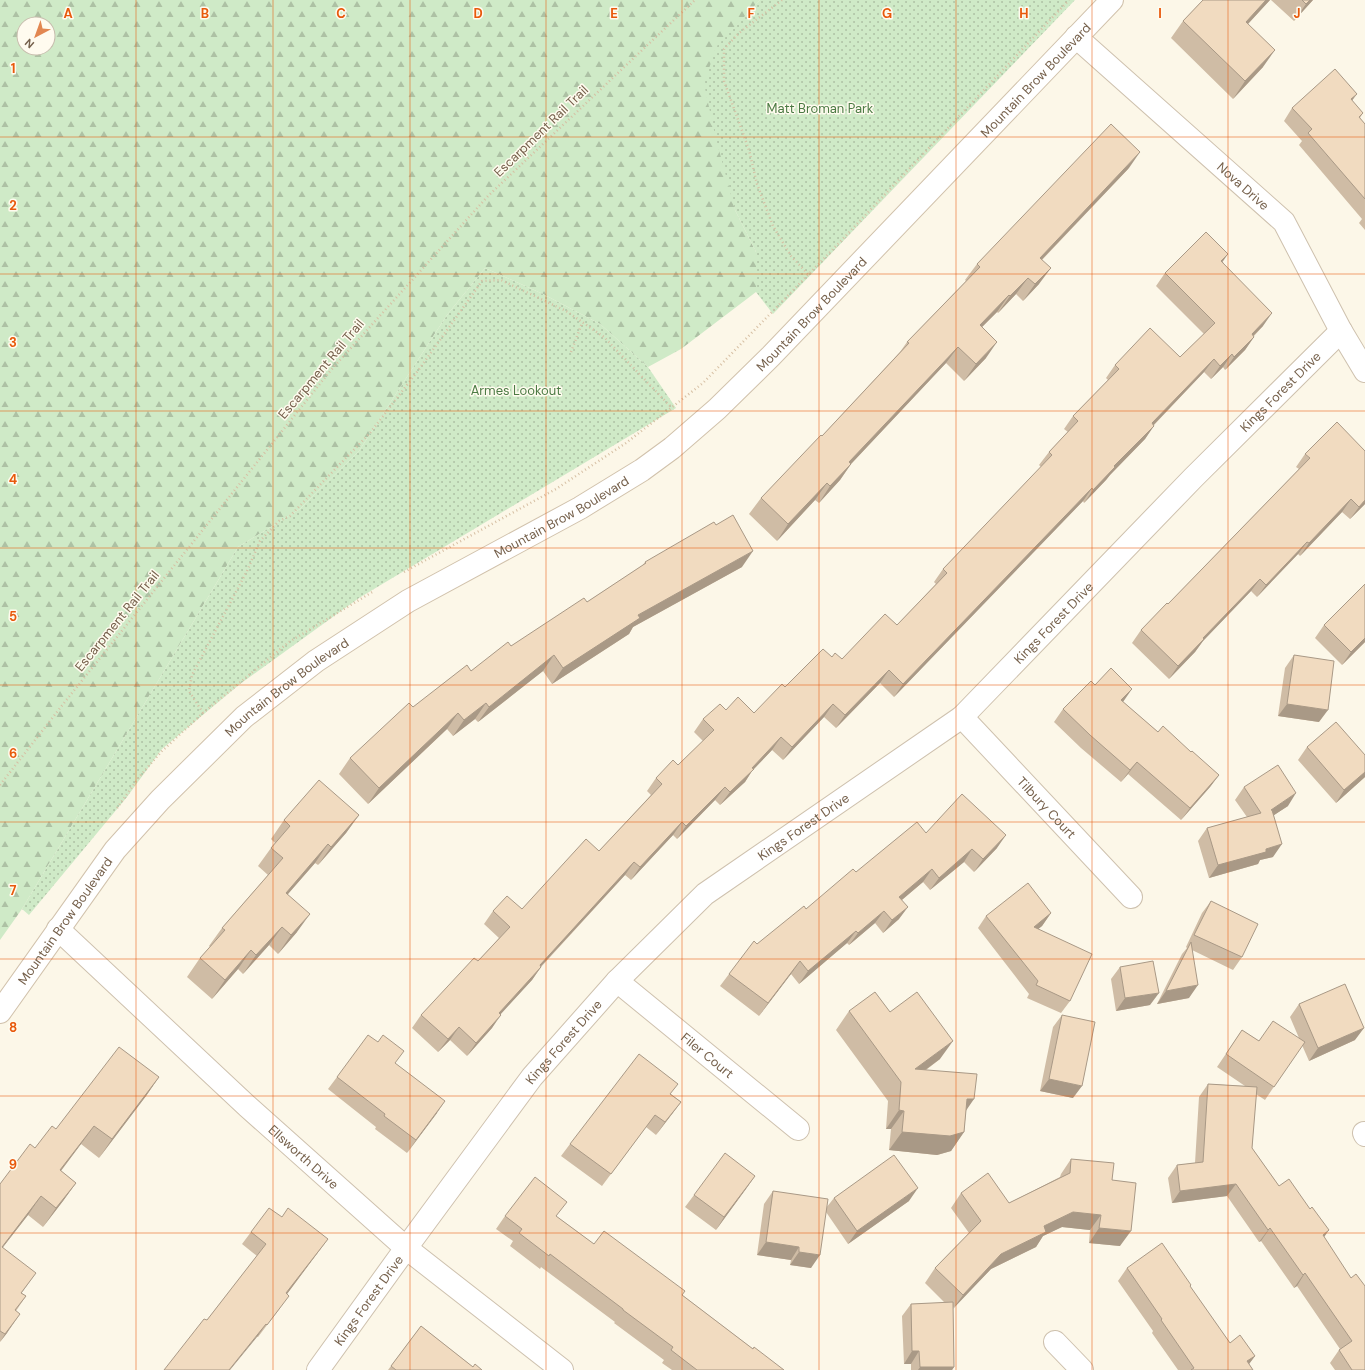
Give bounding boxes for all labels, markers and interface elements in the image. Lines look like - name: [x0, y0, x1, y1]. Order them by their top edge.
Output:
- text: A: [63, 5, 73, 22]
- text: B: [201, 5, 209, 22]
- text: C: [336, 5, 346, 22]
- text: D: [473, 5, 483, 22]
- text: E: [610, 5, 618, 22]
- text: F: [747, 5, 755, 22]
- text: G: [882, 5, 892, 22]
- text: H: [1019, 5, 1029, 22]
- text: I: [1158, 5, 1162, 22]
- text: J: [1293, 5, 1301, 22]
- north arrow: [16, 16, 56, 56]
- street label: Mountain Brow Boulevard: [977, 19, 1094, 141]
- text: N: [22, 36, 37, 51]
- text: 1: [11, 60, 15, 77]
- street label: Escarpment Rail Trail: [490, 82, 592, 180]
- park label: Matt Broman Park: [767, 100, 874, 117]
- street label: Nova Drive: [1214, 158, 1273, 214]
- text: 2: [9, 197, 17, 214]
- street label: Mountain Brow Boulevard: [752, 253, 870, 375]
- street label: Escarpment Rail Trail: [274, 316, 368, 422]
- text: 3: [9, 334, 17, 351]
- street label: Kings Forest Drive: [1236, 348, 1324, 435]
- park label: Armes Lookout: [471, 382, 561, 399]
- text: 4: [9, 471, 17, 488]
- street label: Mountain Brow Boulevard: [491, 472, 632, 562]
- street label: Escarpment Rail Trail: [71, 567, 163, 675]
- street label: Kings Forest Drive: [1010, 578, 1097, 667]
- text: 5: [9, 608, 17, 625]
- street label: Mountain Brow Boulevard: [221, 634, 352, 740]
- text: 6: [9, 745, 17, 762]
- street label: Tilbury Court: [1014, 773, 1080, 842]
- street label: Kings Forest Drive: [754, 789, 852, 864]
- street label: Mountain Brow Boulevard: [14, 854, 116, 988]
- text: 7: [10, 882, 17, 899]
- street label: Kings Forest Drive: [521, 996, 605, 1087]
- text: 8: [9, 1019, 17, 1036]
- street label: Filer Court: [678, 1029, 737, 1082]
- street label: Ellsworth Drive: [265, 1121, 342, 1192]
- text: 9: [9, 1156, 17, 1173]
- street label: Kings Forest Drive: [330, 1252, 407, 1349]

